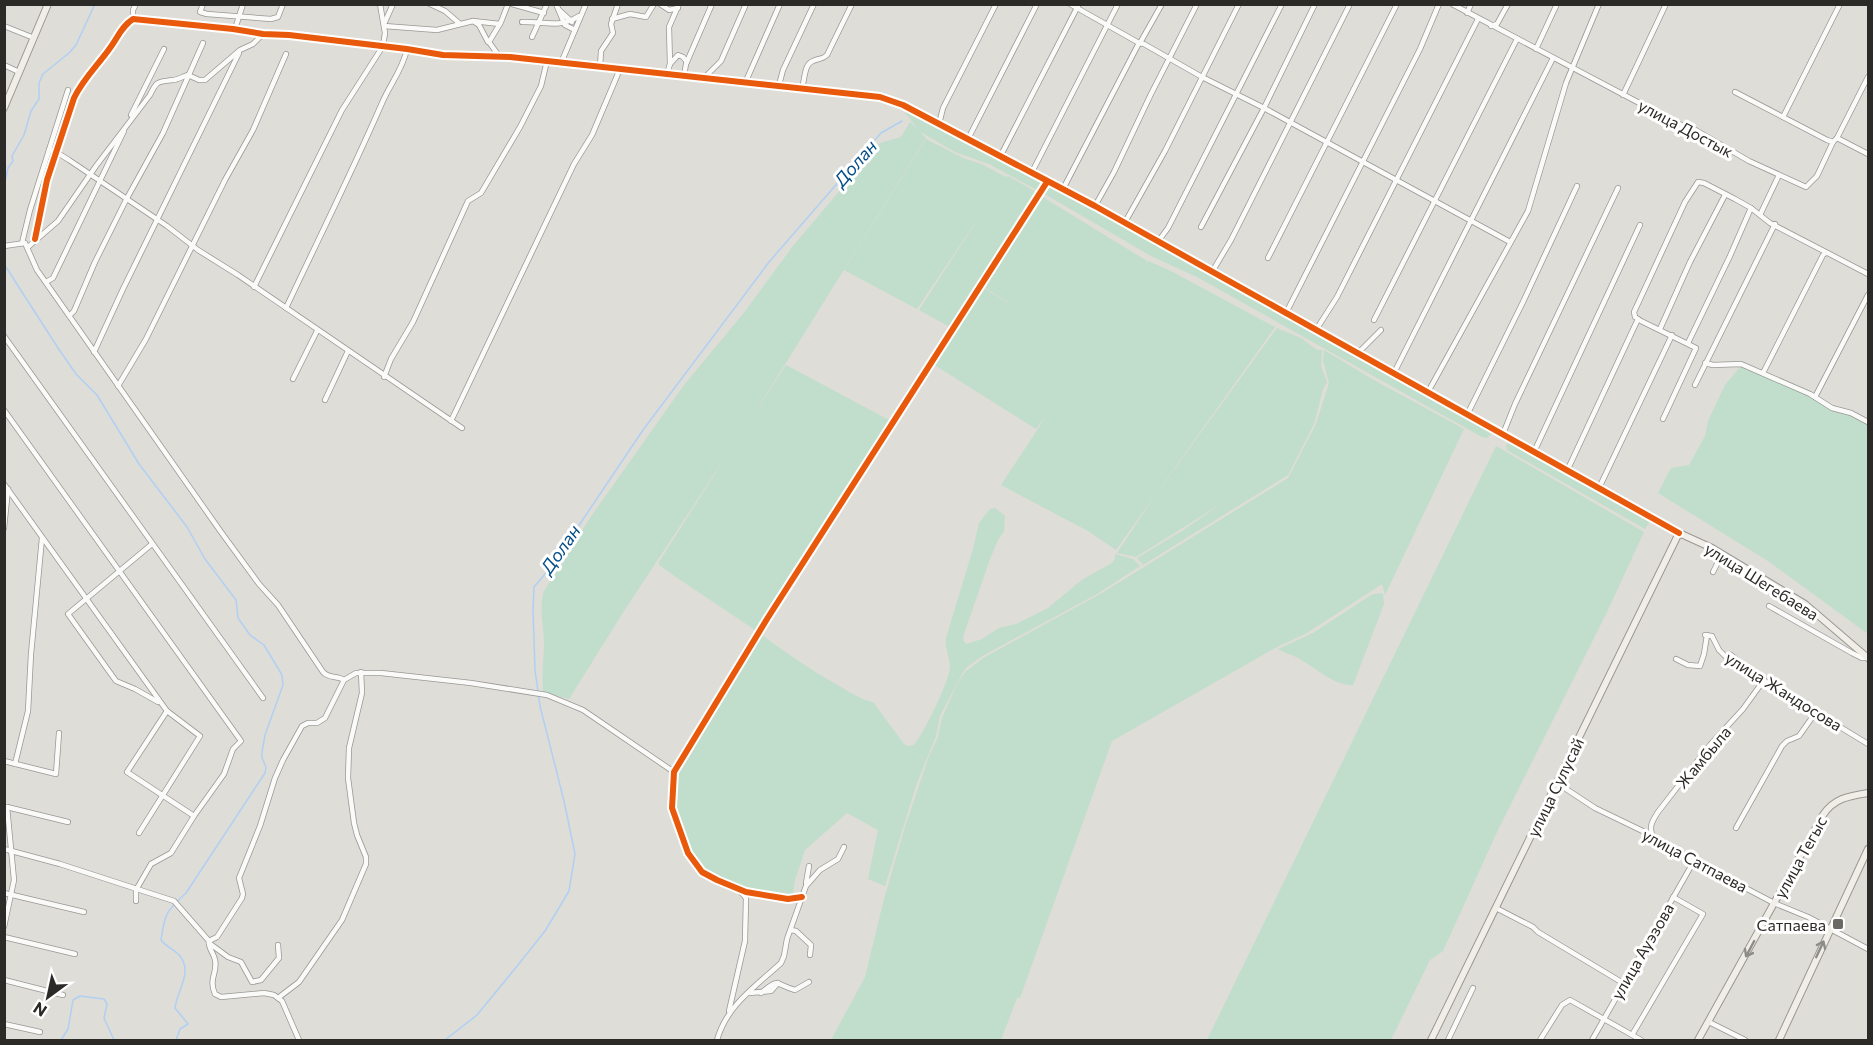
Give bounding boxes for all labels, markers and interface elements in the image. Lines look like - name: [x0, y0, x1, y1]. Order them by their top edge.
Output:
- street label: улица Достык: [1635, 95, 1737, 161]
- water label: Долан: [827, 135, 881, 192]
- water label: Долан: [534, 520, 585, 579]
- street label: улица Шегебаева: [1702, 538, 1822, 624]
- street label: улица Жандосова: [1722, 647, 1846, 735]
- street label: Жамбыла: [1672, 722, 1734, 792]
- street label: улица Сулусай: [1523, 734, 1587, 840]
- street label: улица Тегыс: [1770, 813, 1830, 901]
- street label: улица Сатпаева: [1639, 824, 1751, 896]
- street label: улица Ауэзова: [1607, 900, 1677, 1002]
- place label: Сатпаева: [1757, 915, 1826, 934]
- marker: Сатпаева: [1831, 917, 1845, 931]
- one-way arrow: [1744, 939, 1755, 957]
- one-way arrow: [1815, 941, 1827, 959]
- north arrow: [18, 967, 78, 1027]
- text: N: [29, 999, 50, 1021]

